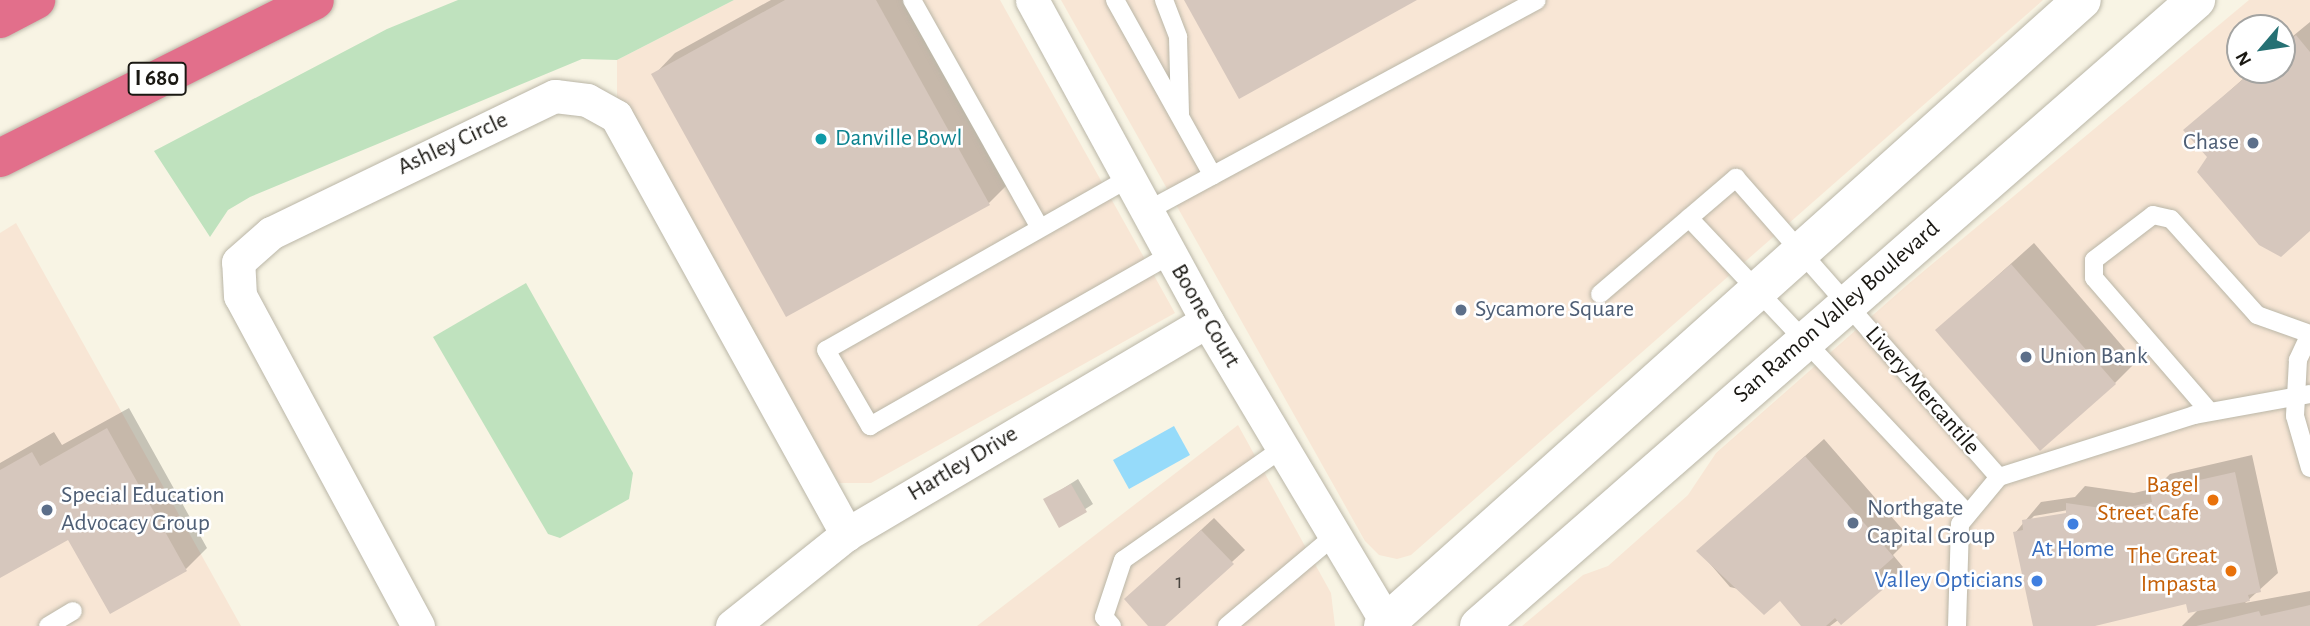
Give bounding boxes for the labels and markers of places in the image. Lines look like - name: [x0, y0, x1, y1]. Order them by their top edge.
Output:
- place label: Danville Bowl: [835, 125, 962, 153]
- place label: Chase: [2183, 129, 2239, 157]
- marker: Danville Bowl: [813, 131, 829, 147]
- marker: Chase: [2245, 135, 2261, 151]
- place label: Sycamore Square: [1475, 296, 1634, 324]
- marker: Sycamore Square: [1453, 302, 1469, 318]
- place label: Union Bank: [2040, 343, 2148, 371]
- marker: Union Bank: [2018, 349, 2034, 365]
- place label: Bagel Street Cafe: [2097, 472, 2199, 528]
- place label: Special Education Advocacy Group: [61, 482, 225, 538]
- marker: Bagel Street Cafe: [2205, 492, 2221, 508]
- place label: Northgate Capital Group: [1867, 495, 1995, 551]
- marker: Special Education Advocacy Group: [39, 502, 55, 518]
- marker: Northgate Capital Group: [1845, 515, 1861, 531]
- marker: At Home: [2065, 516, 2081, 532]
- place label: At Home: [2032, 536, 2114, 564]
- place label: The Great Impasta: [2127, 543, 2217, 599]
- marker: The Great Impasta: [2223, 563, 2239, 579]
- place label: Valley Opticians: [1874, 567, 2023, 595]
- marker: Valley Opticians: [2029, 573, 2045, 589]

